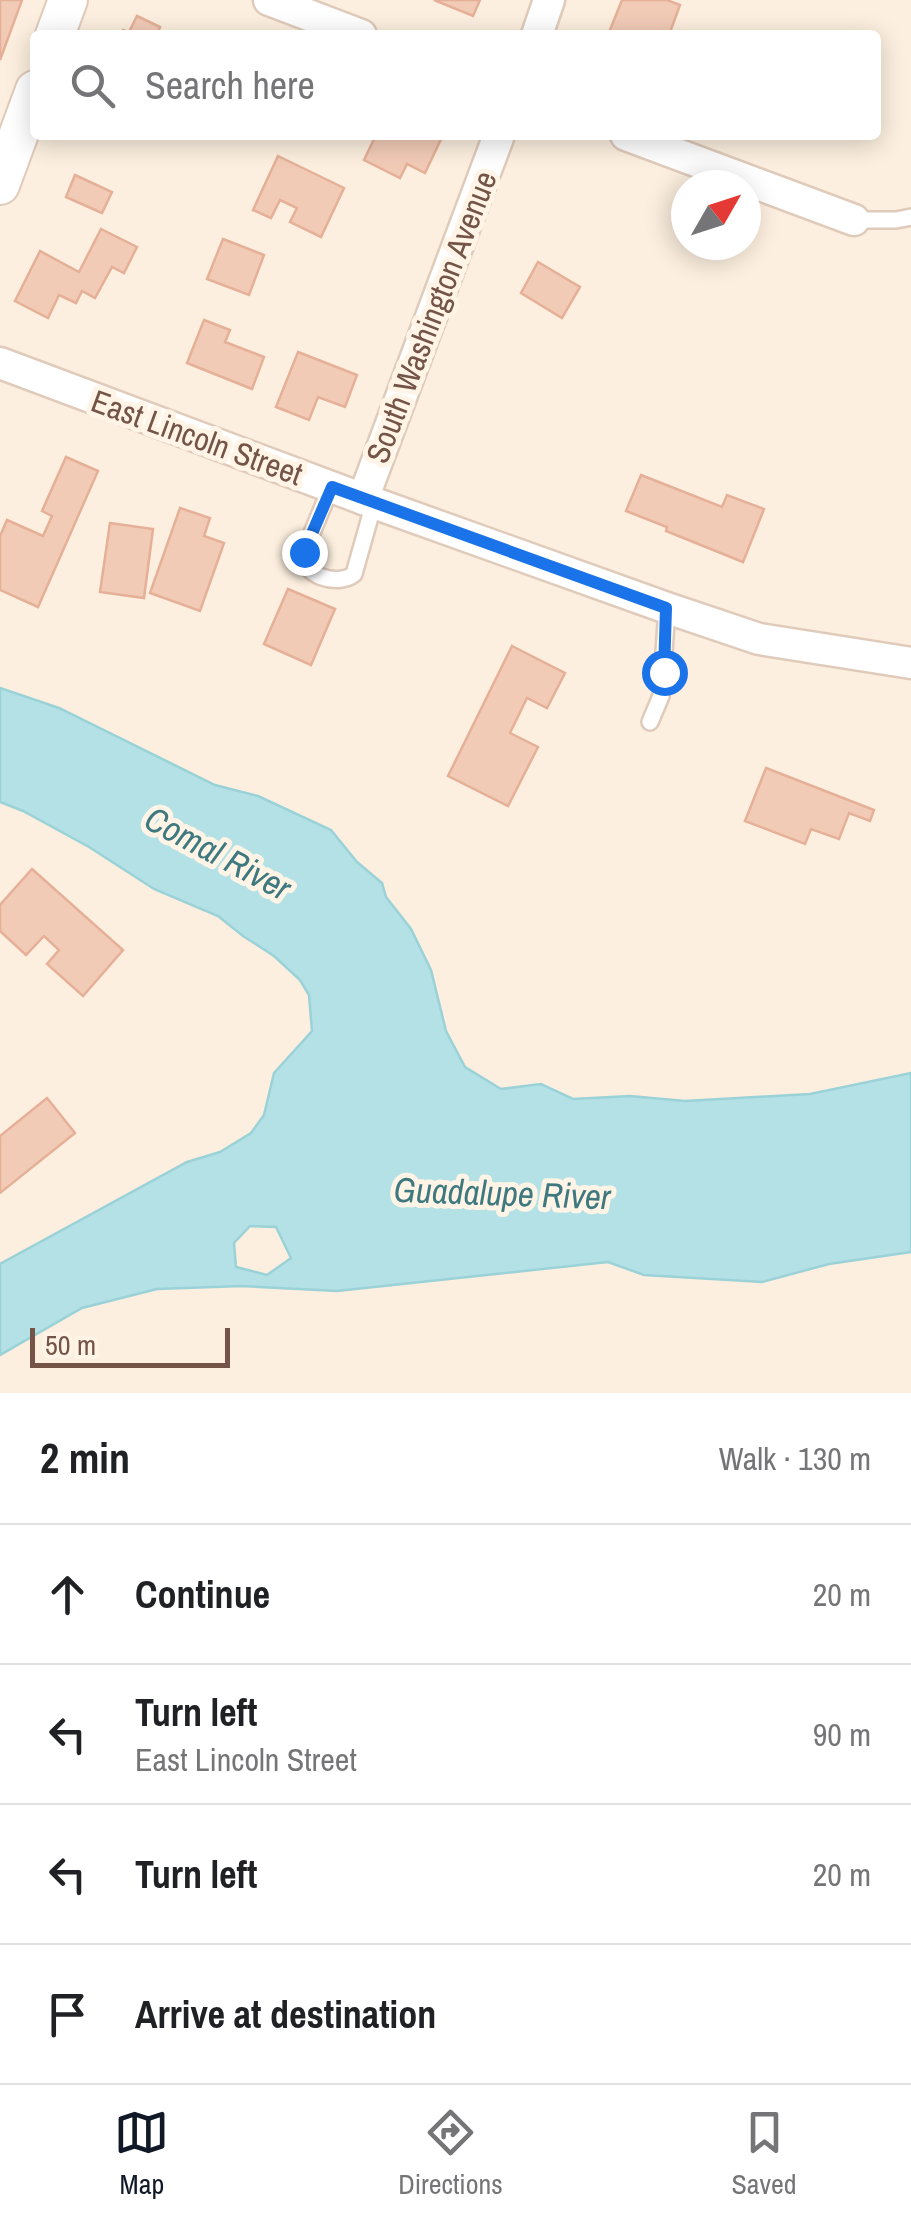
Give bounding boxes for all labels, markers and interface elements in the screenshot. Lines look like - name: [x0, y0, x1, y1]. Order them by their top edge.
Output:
- search box: [30, 30, 881, 140]
- icon: search: [65, 58, 120, 113]
- text: Search here: [145, 60, 315, 111]
- street label: South Washington Avenue: [355, 165, 507, 469]
- north arrow: [671, 170, 761, 260]
- street label: East Lincoln Street: [85, 379, 309, 495]
- route end: [282, 530, 328, 576]
- route start: [642, 650, 688, 696]
- water label: Comal River: [137, 795, 301, 912]
- water label: Guadalupe River: [393, 1166, 613, 1220]
- scale bar: [30, 1323, 230, 1368]
- text: 50 m: [45, 1326, 96, 1364]
- text: 2 min: [40, 1430, 130, 1486]
- text: Walk · 130 m: [719, 1437, 871, 1480]
- icon: ahead: [40, 1567, 95, 1622]
- text: Continue: [135, 1569, 270, 1620]
- text: 20 m: [813, 1573, 871, 1616]
- text: Turn left: [135, 1687, 257, 1738]
- icon: left: [40, 1707, 95, 1762]
- text: 90 m: [813, 1713, 871, 1756]
- text: East Lincoln Street: [135, 1738, 357, 1781]
- icon: left: [40, 1847, 95, 1902]
- text: Turn left: [135, 1849, 257, 1900]
- text: 20 m: [813, 1853, 871, 1896]
- icon: arrive: [40, 1987, 95, 2042]
- text: Arrive at destination: [135, 1989, 436, 2040]
- tab: Map: [114, 2105, 169, 2203]
- tab: Directions: [398, 2105, 503, 2203]
- tab: Saved: [732, 2105, 797, 2203]

